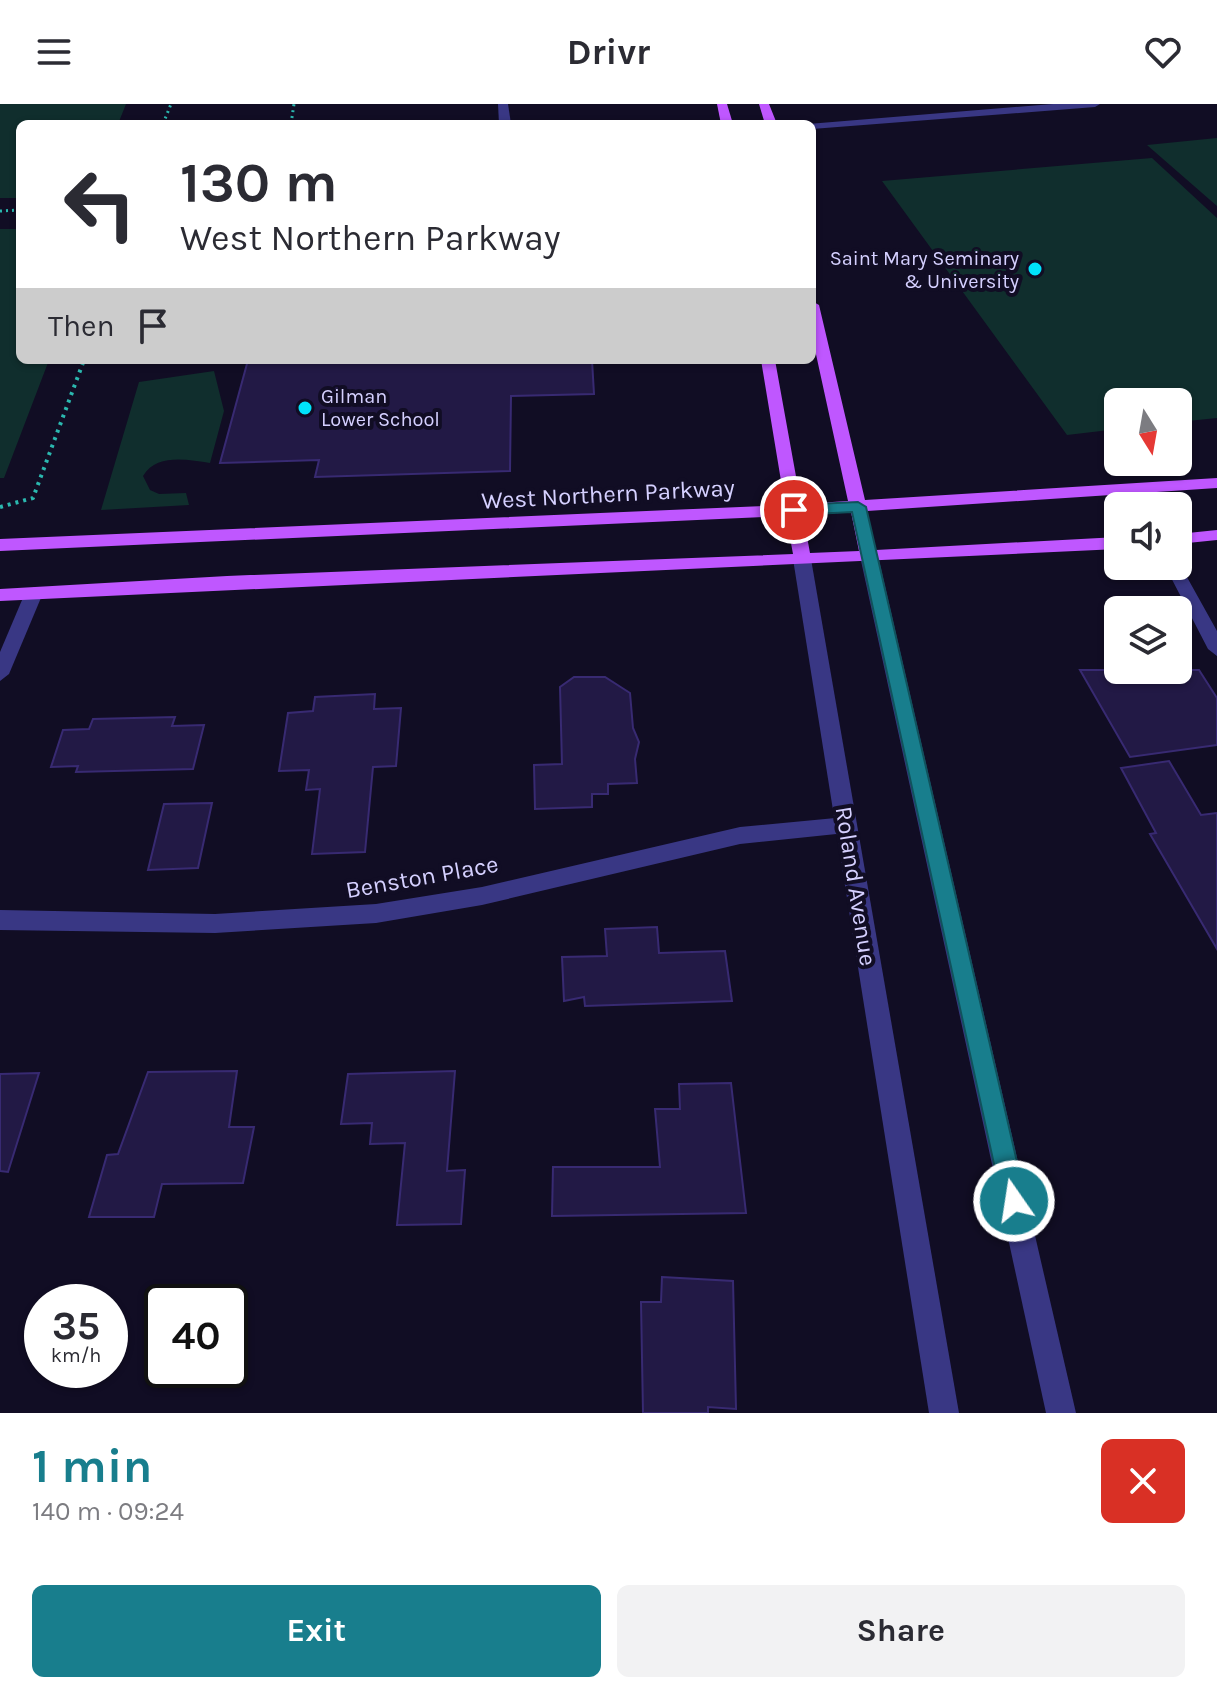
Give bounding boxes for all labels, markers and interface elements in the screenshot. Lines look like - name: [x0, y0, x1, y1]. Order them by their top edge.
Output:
- icon: menu: [32, 30, 76, 74]
- icon: heart: [1141, 30, 1185, 74]
- text: Drivr: [567, 31, 650, 73]
- text: 130 m: [180, 150, 338, 215]
- icon: left: [48, 152, 152, 256]
- text: West Northern Parkway: [180, 217, 561, 259]
- place label: Saint Mary Seminary & University: [830, 247, 1019, 293]
- marker: Saint Mary Seminary & University: [1026, 260, 1044, 278]
- icon: arrive: [131, 304, 175, 348]
- text: Then: [48, 308, 115, 344]
- place label: Gilman Lower School: [321, 385, 440, 431]
- north arrow: [1104, 388, 1192, 476]
- map controls: [1104, 388, 1192, 684]
- marker: Gilman Lower School: [296, 399, 314, 417]
- street label: West Northern Parkway: [481, 473, 735, 515]
- pin: [760, 476, 828, 544]
- icon: arrive: [772, 488, 816, 532]
- button: sound: [1104, 492, 1192, 580]
- button: layers: [1104, 596, 1192, 684]
- street label: Roland Avenue: [830, 804, 882, 968]
- street label: Benston Place: [343, 850, 501, 904]
- position arrow: [972, 1159, 1056, 1243]
- speed limit sign: 40: [144, 1284, 248, 1388]
- text: 35: [52, 1302, 100, 1349]
- text: km/h: [51, 1344, 101, 1367]
- text: 1 min: [32, 1438, 152, 1494]
- button: close: [1101, 1439, 1185, 1523]
- text: 140 m · 09:24: [32, 1496, 184, 1527]
- button: Exit: [32, 1585, 601, 1677]
- button: Share: [617, 1585, 1185, 1677]

